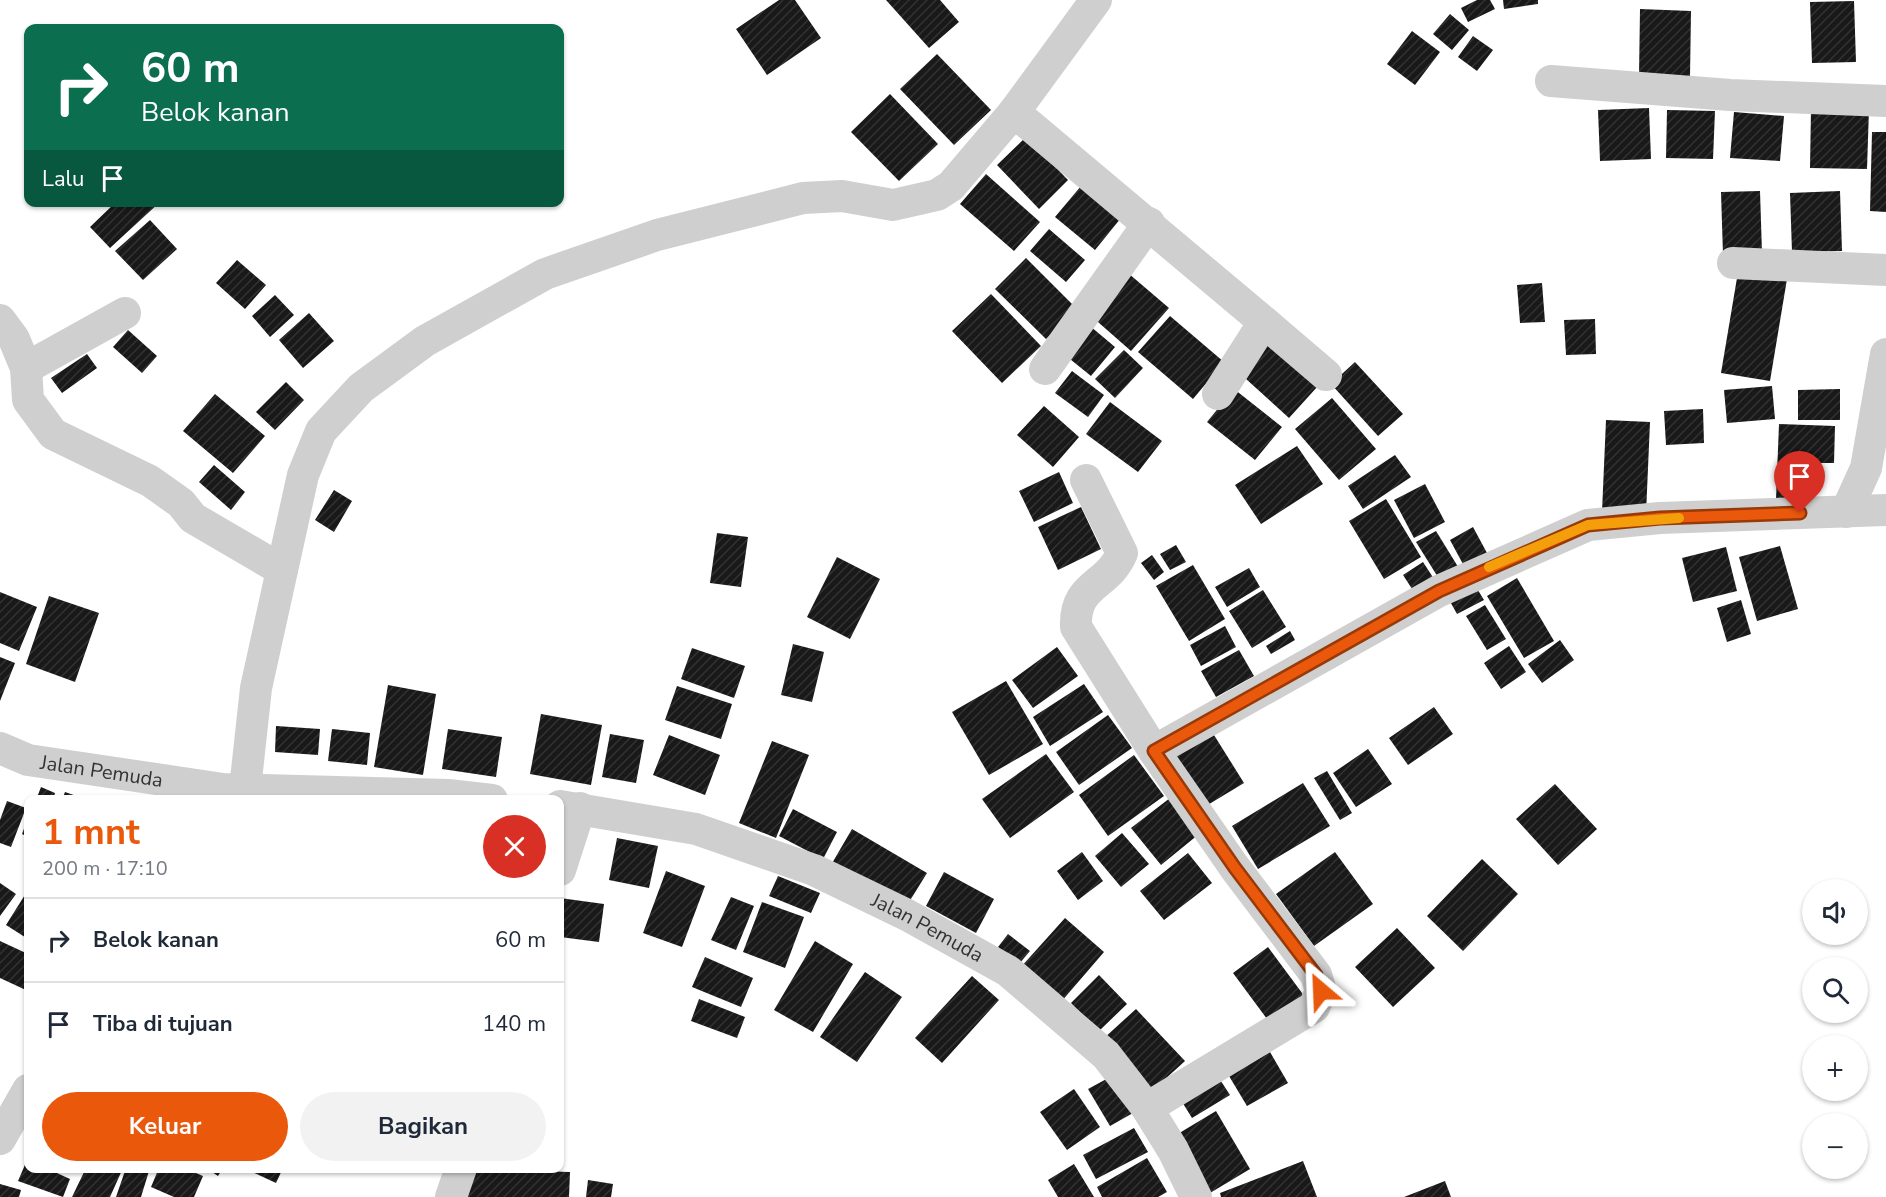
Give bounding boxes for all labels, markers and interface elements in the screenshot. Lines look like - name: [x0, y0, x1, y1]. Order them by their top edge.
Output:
- text: 60 m: [141, 40, 240, 97]
- icon: right: [42, 48, 120, 126]
- text: Belok kanan: [141, 94, 290, 131]
- icon: arrive: [96, 162, 129, 195]
- text: Lalu: [42, 164, 84, 194]
- pin: [1774, 451, 1825, 513]
- icon: arrive: [1783, 460, 1816, 493]
- street label: Jalan Pemuda: [38, 748, 165, 793]
- text: 1 mnt: [42, 808, 140, 857]
- button: close: [483, 815, 546, 878]
- text: 200 m · 17:10: [42, 855, 168, 882]
- map controls: [1802, 879, 1868, 1179]
- button: sound: [1802, 879, 1868, 945]
- street label: Jalan Pemuda: [866, 886, 988, 968]
- icon: right: [42, 924, 75, 957]
- text: Belok kanan: [93, 925, 219, 955]
- text: 60 m: [495, 925, 546, 955]
- button: search: [1802, 957, 1868, 1023]
- position arrow: [1289, 959, 1353, 1023]
- icon: arrive: [42, 1008, 75, 1041]
- text: Tiba di tujuan: [93, 1009, 233, 1039]
- text: 140 m: [482, 1009, 546, 1039]
- button: +: [1802, 1035, 1868, 1101]
- button: Keluar: [42, 1092, 288, 1161]
- button: Bagikan: [300, 1092, 546, 1161]
- button: −: [1802, 1113, 1868, 1179]

